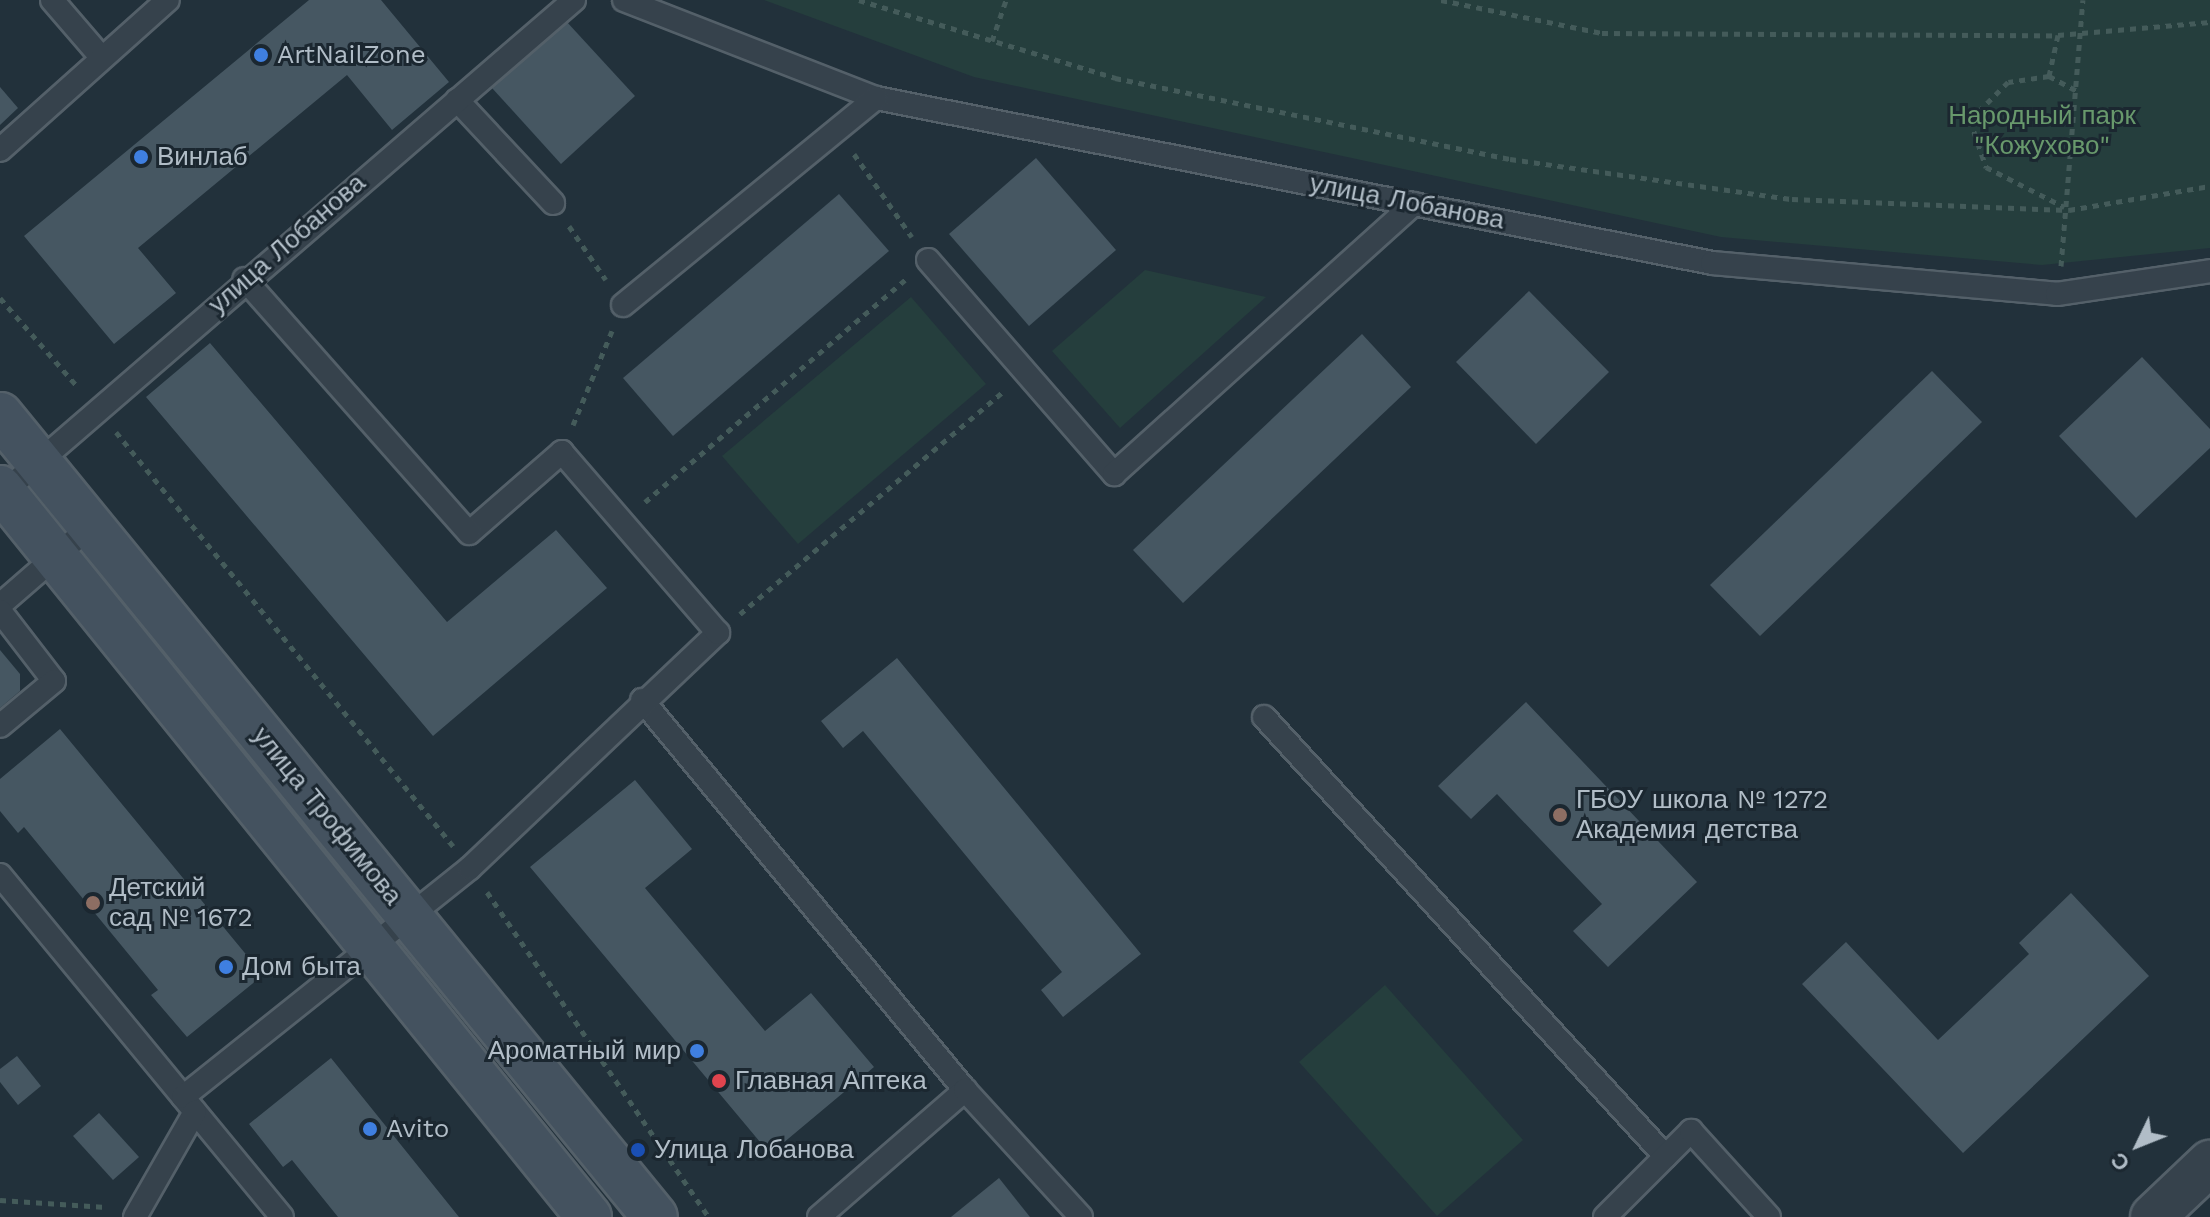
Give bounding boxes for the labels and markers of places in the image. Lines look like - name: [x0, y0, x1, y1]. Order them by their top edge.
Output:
- place label: ArtNailZone: [277, 39, 426, 71]
- marker: ArtNailZone: [252, 46, 270, 64]
- place label: Винлаб: [157, 141, 248, 173]
- marker: Винлаб: [132, 148, 150, 166]
- place label: ГБОУ школа № 1272 Академия детства: [1576, 784, 1829, 846]
- marker: ГБОУ школа № 1272 Академия детства: [1551, 806, 1569, 824]
- place label: Детский сад № 1672: [109, 872, 253, 934]
- marker: Детский сад № 1672: [84, 894, 102, 912]
- place label: Дом быта: [242, 951, 361, 983]
- marker: Дом быта: [217, 958, 235, 976]
- place label: Ароматный мир: [488, 1035, 681, 1067]
- marker: Ароматный мир: [688, 1042, 706, 1060]
- place label: Главная Аптека: [735, 1065, 927, 1097]
- marker: Главная Аптека: [710, 1072, 728, 1090]
- place label: Avito: [386, 1113, 449, 1145]
- marker: Avito: [361, 1120, 379, 1138]
- place label: Улица Лобанова: [654, 1134, 854, 1166]
- marker: Улица Лобанова: [629, 1141, 647, 1159]

